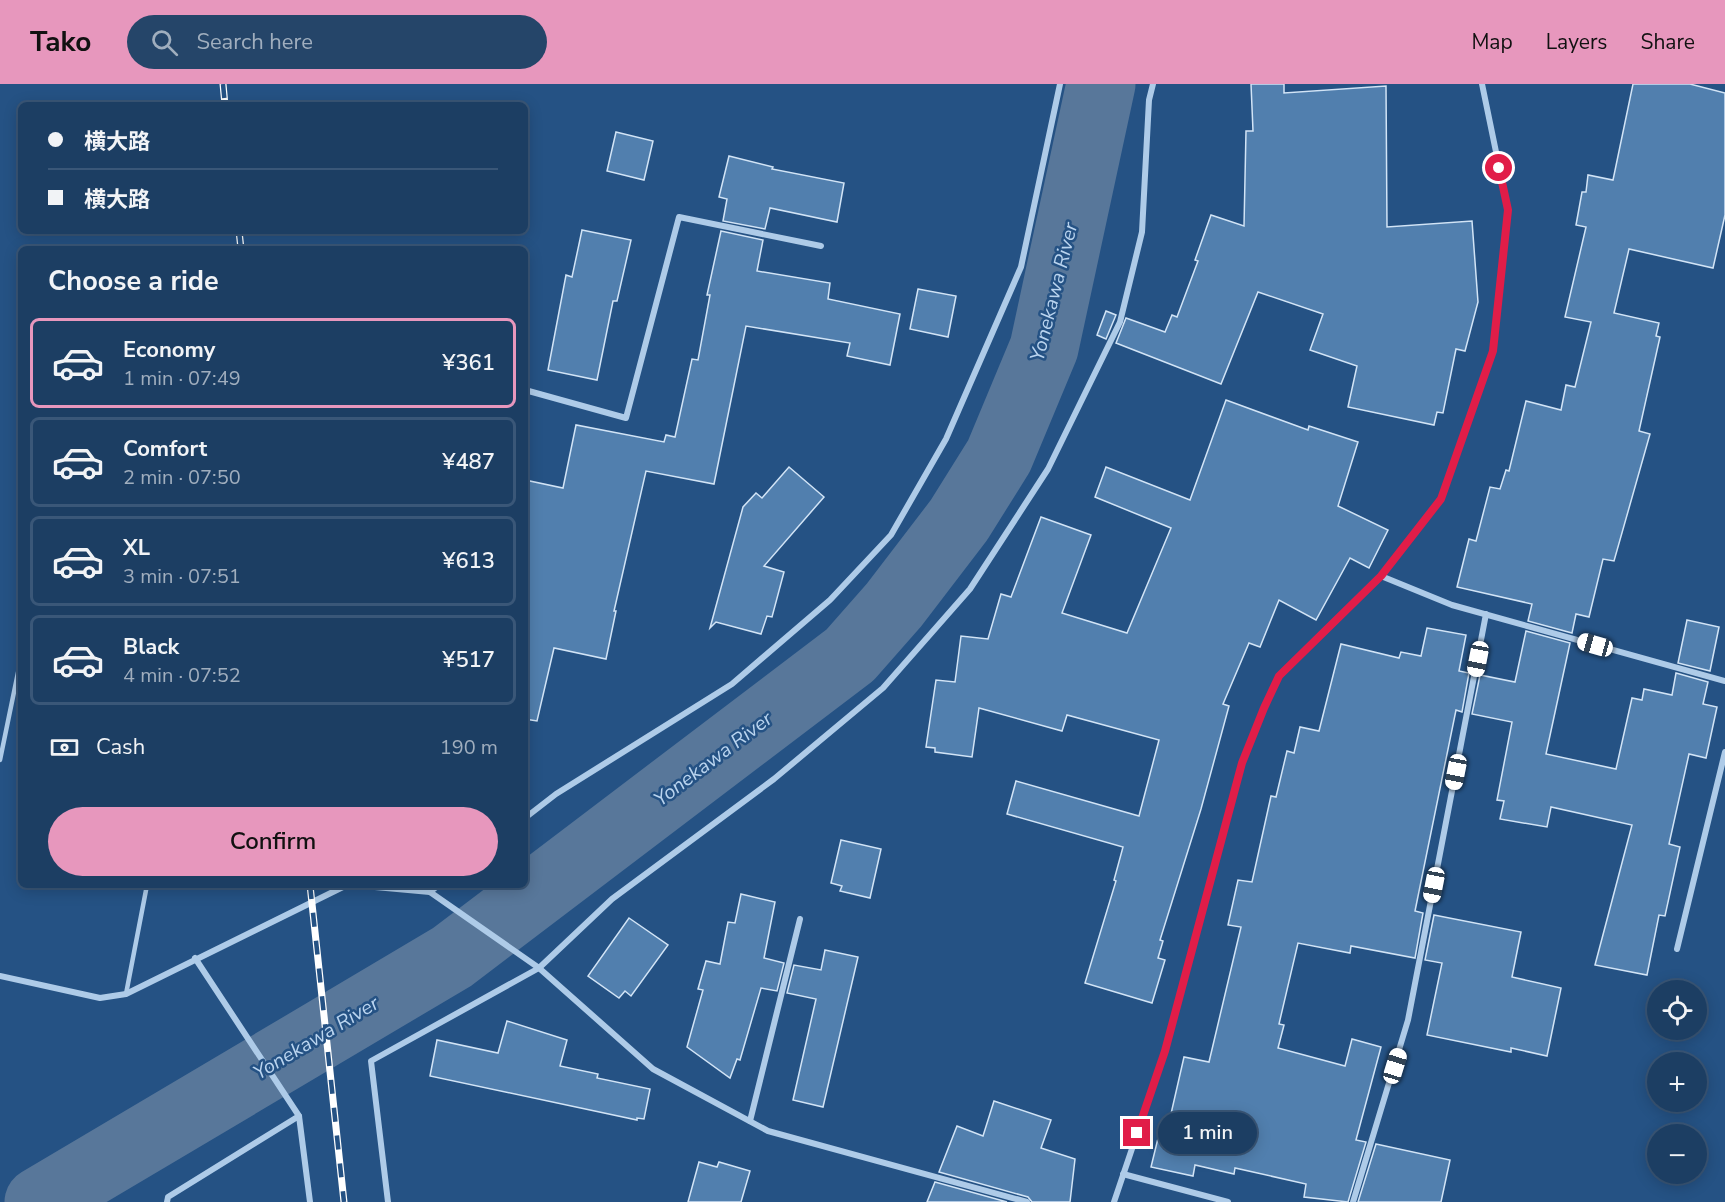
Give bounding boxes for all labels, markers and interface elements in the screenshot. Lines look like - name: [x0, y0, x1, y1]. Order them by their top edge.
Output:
- search box: [127, 15, 547, 69]
- text: Tako: [30, 23, 91, 61]
- icon: search: [148, 26, 181, 59]
- text: Search here: [196, 27, 313, 57]
- text: Map: [1471, 28, 1513, 56]
- text: Layers: [1546, 28, 1607, 56]
- text: Share: [1640, 28, 1695, 56]
- text: 横大路: [84, 127, 150, 157]
- route start: [1485, 154, 1512, 181]
- text: 横大路: [84, 185, 150, 215]
- water label: Yonekawa River: [1024, 219, 1085, 364]
- text: Choose a ride: [48, 263, 219, 300]
- text: Economy: [123, 335, 215, 365]
- icon: car: [51, 336, 105, 390]
- text: ¥361: [442, 348, 495, 378]
- text: 1 min · 07:49: [123, 365, 241, 392]
- text: Comfort: [123, 434, 207, 464]
- icon: car: [51, 435, 105, 489]
- text: ¥487: [442, 447, 495, 477]
- text: 2 min · 07:50: [123, 464, 241, 491]
- text: XL: [123, 533, 150, 563]
- icon: car: [51, 534, 105, 588]
- text: ¥613: [442, 546, 495, 576]
- text: 3 min · 07:51: [123, 563, 241, 590]
- car: [1575, 631, 1615, 659]
- text: Black: [123, 632, 179, 662]
- icon: car: [51, 633, 105, 687]
- car: [1466, 640, 1490, 678]
- text: ¥517: [442, 645, 495, 675]
- text: 4 min · 07:52: [123, 662, 241, 689]
- water label: Yonekawa River: [648, 705, 779, 813]
- icon: cash: [48, 731, 81, 764]
- text: Cash: [96, 732, 145, 762]
- text: 190 m: [440, 734, 498, 761]
- car: [1444, 753, 1468, 791]
- button: Confirm: [48, 807, 498, 876]
- car: [1422, 866, 1446, 904]
- map controls: [1647, 980, 1707, 1184]
- button: locate: [1647, 980, 1707, 1040]
- water label: Yonekawa River: [248, 989, 385, 1086]
- car: [1381, 1046, 1409, 1086]
- button: +: [1647, 1052, 1707, 1112]
- callout: 1 min: [1158, 1112, 1257, 1154]
- route end: [1123, 1119, 1150, 1146]
- text: 1 min: [1182, 1119, 1233, 1146]
- button: −: [1647, 1124, 1707, 1184]

